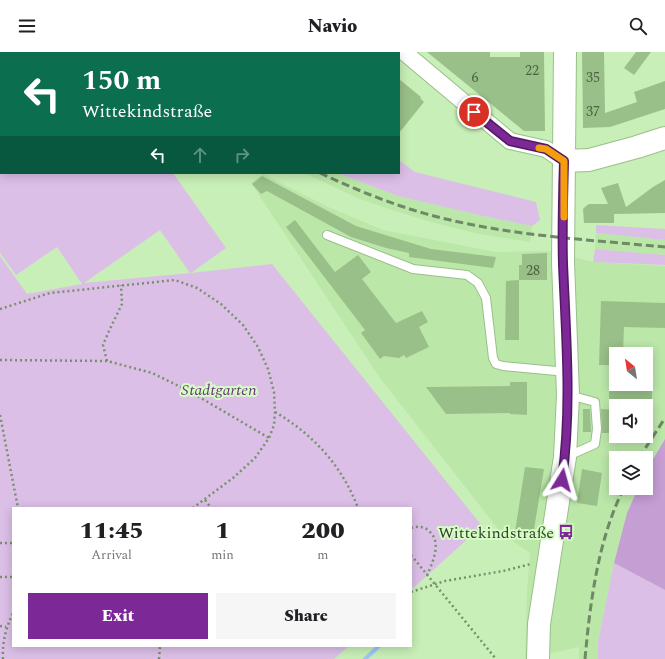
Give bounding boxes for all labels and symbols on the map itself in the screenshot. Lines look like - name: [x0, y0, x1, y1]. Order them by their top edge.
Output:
- house number: 22: [525, 60, 539, 81]
- house number: 6: [472, 67, 479, 88]
- house number: 35: [586, 67, 600, 88]
- pin: [457, 95, 491, 129]
- house number: 37: [586, 101, 600, 122]
- house number: 28: [526, 260, 540, 281]
- north arrow: [609, 347, 653, 391]
- park label: Stadtgarten: [181, 378, 257, 402]
- position arrow: [541, 459, 583, 501]
- place label: Wittekindstraße: [438, 521, 554, 545]
- bus stop icon: Wittekindstraße: [557, 523, 575, 541]

